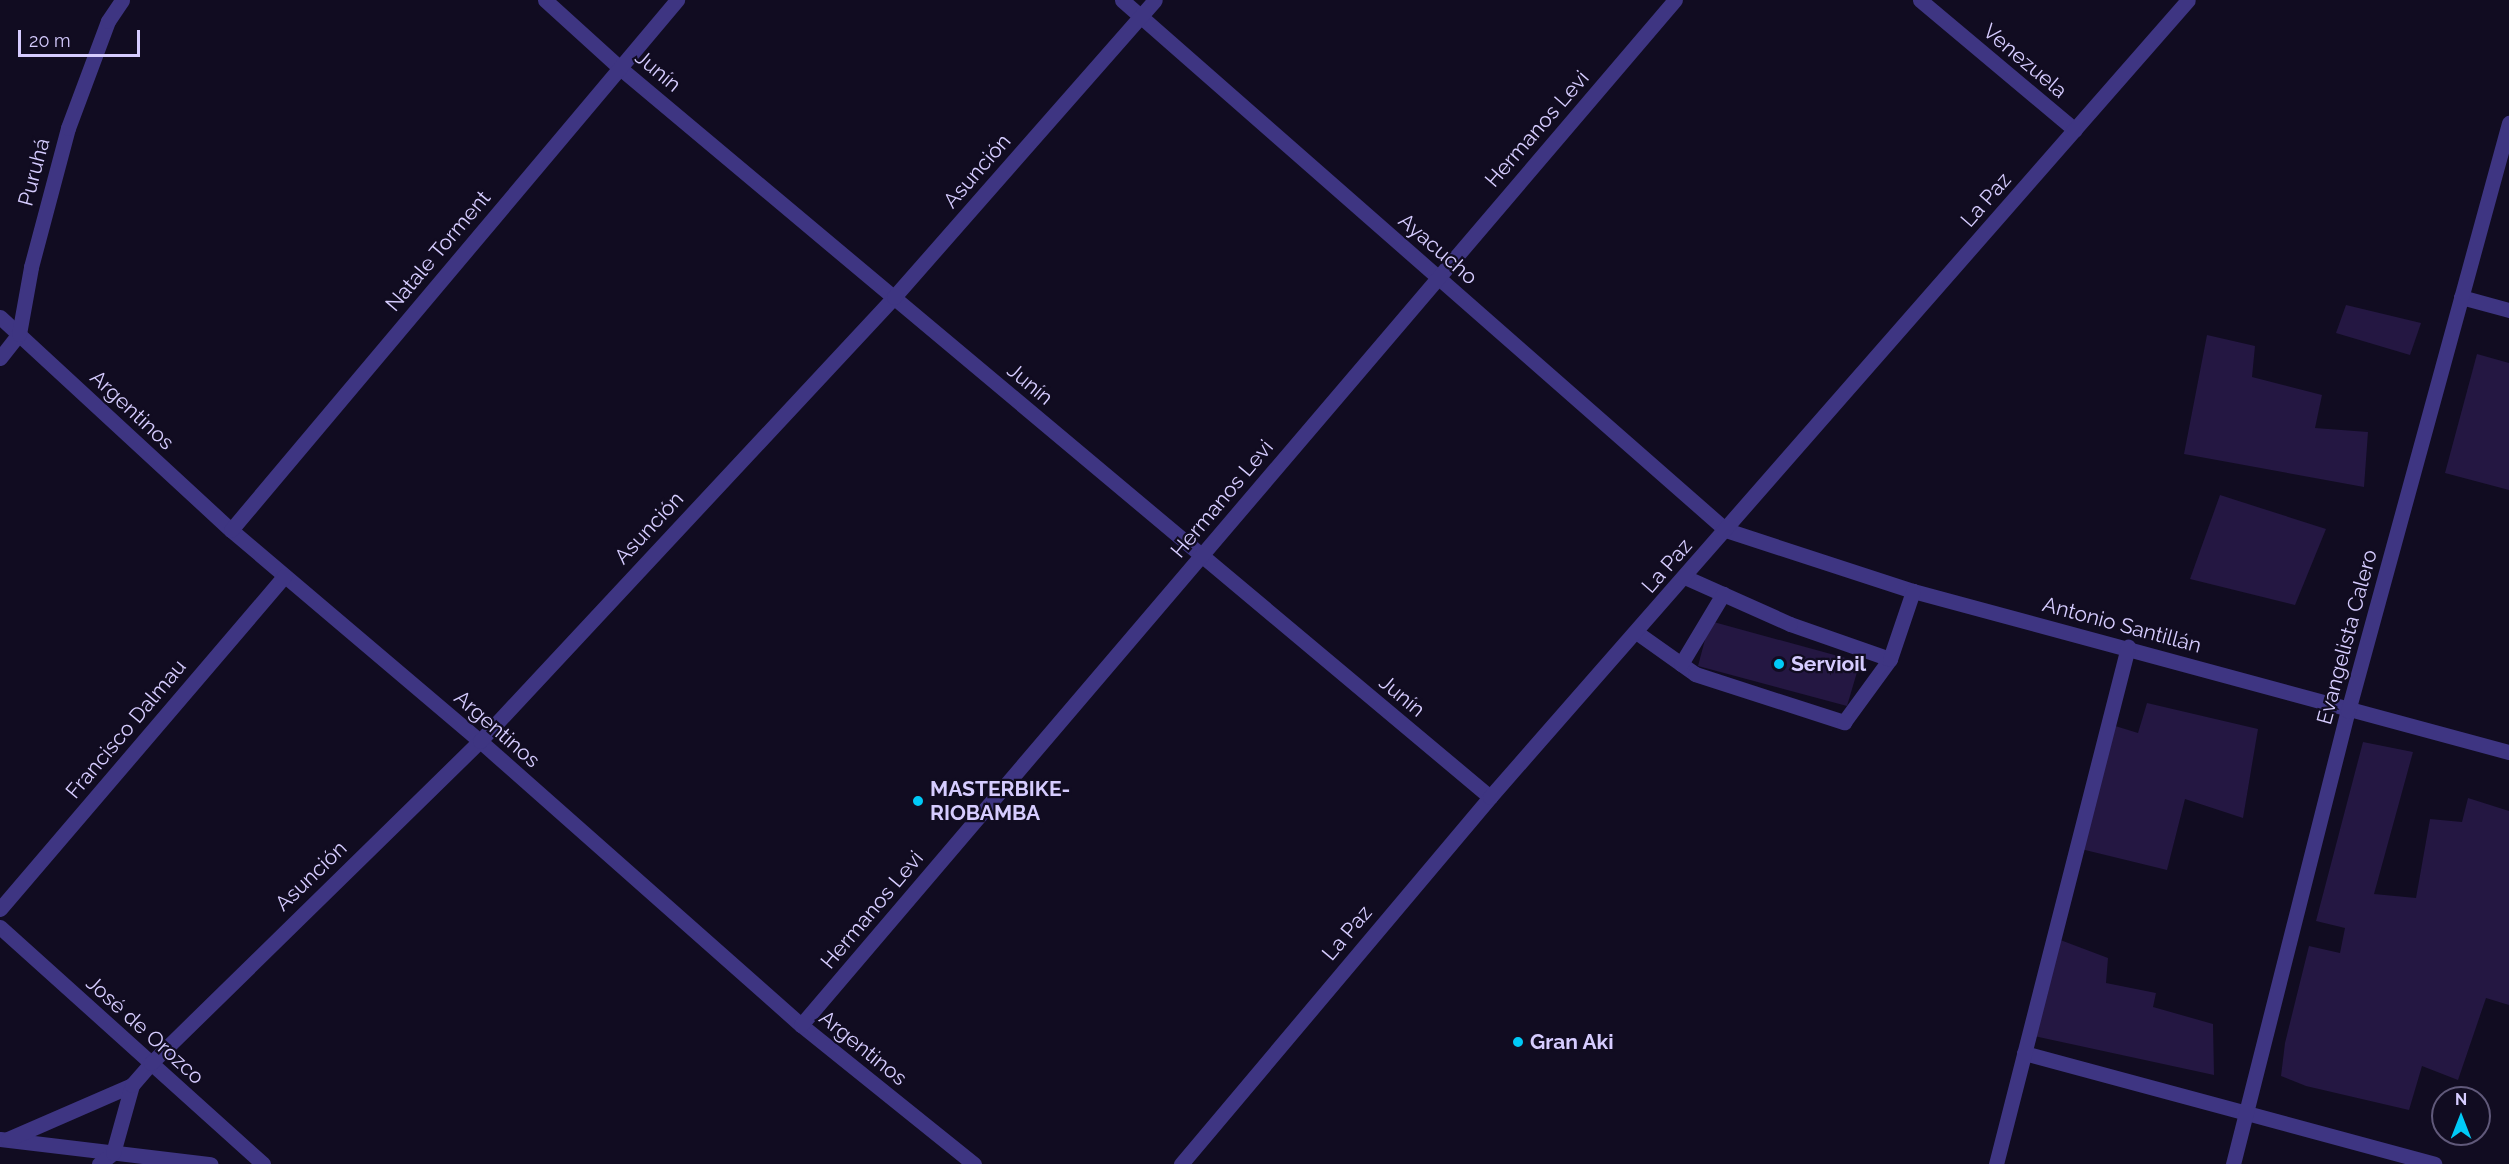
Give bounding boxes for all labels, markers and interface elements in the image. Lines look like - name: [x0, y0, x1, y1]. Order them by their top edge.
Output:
- scale bar: [21, 18, 142, 56]
- street label: Venezuela: [1978, 19, 2072, 103]
- text: 20 m: [29, 30, 71, 51]
- street label: Junín: [630, 45, 686, 97]
- street label: Hermanos Levi: [1480, 66, 1594, 192]
- street label: Asunción: [938, 129, 1016, 213]
- street label: Puruhá: [13, 135, 55, 209]
- street label: La Paz: [1956, 168, 2016, 232]
- street label: Natale Torment: [380, 185, 496, 317]
- street label: Ayacucho: [1393, 208, 1483, 290]
- street label: Junín: [1002, 358, 1058, 410]
- street label: Argentinos: [85, 365, 179, 455]
- street label: Hermanos Levi: [1165, 435, 1279, 563]
- street label: Asunción: [609, 487, 689, 569]
- street label: La Paz: [1637, 534, 1697, 598]
- street label: Evangelista Calero: [2312, 547, 2382, 727]
- street label: Antonio Santillán: [2040, 592, 2204, 658]
- place label: Servioil: [1791, 651, 1866, 677]
- street label: Francisco Dalmau: [61, 654, 191, 804]
- marker: Servioil: [1772, 657, 1786, 671]
- street label: Junín: [1374, 670, 1430, 722]
- street label: Argentinos: [449, 685, 545, 773]
- place label: MASTERBIKE- RIOBAMBA: [930, 776, 1070, 826]
- marker: MASTERBIKE- RIOBAMBA: [911, 794, 925, 808]
- street label: Asunción: [270, 836, 352, 916]
- street label: Hermanos Levi: [815, 846, 929, 974]
- street label: La Paz: [1317, 900, 1377, 966]
- street label: José de Orozco: [81, 970, 209, 1090]
- street label: Argentinos: [814, 1005, 912, 1091]
- place label: Gran Aki: [1530, 1029, 1614, 1055]
- marker: Gran Aki: [1511, 1035, 1525, 1049]
- north arrow: [2431, 1086, 2491, 1146]
- text: N: [2455, 1090, 2467, 1109]

